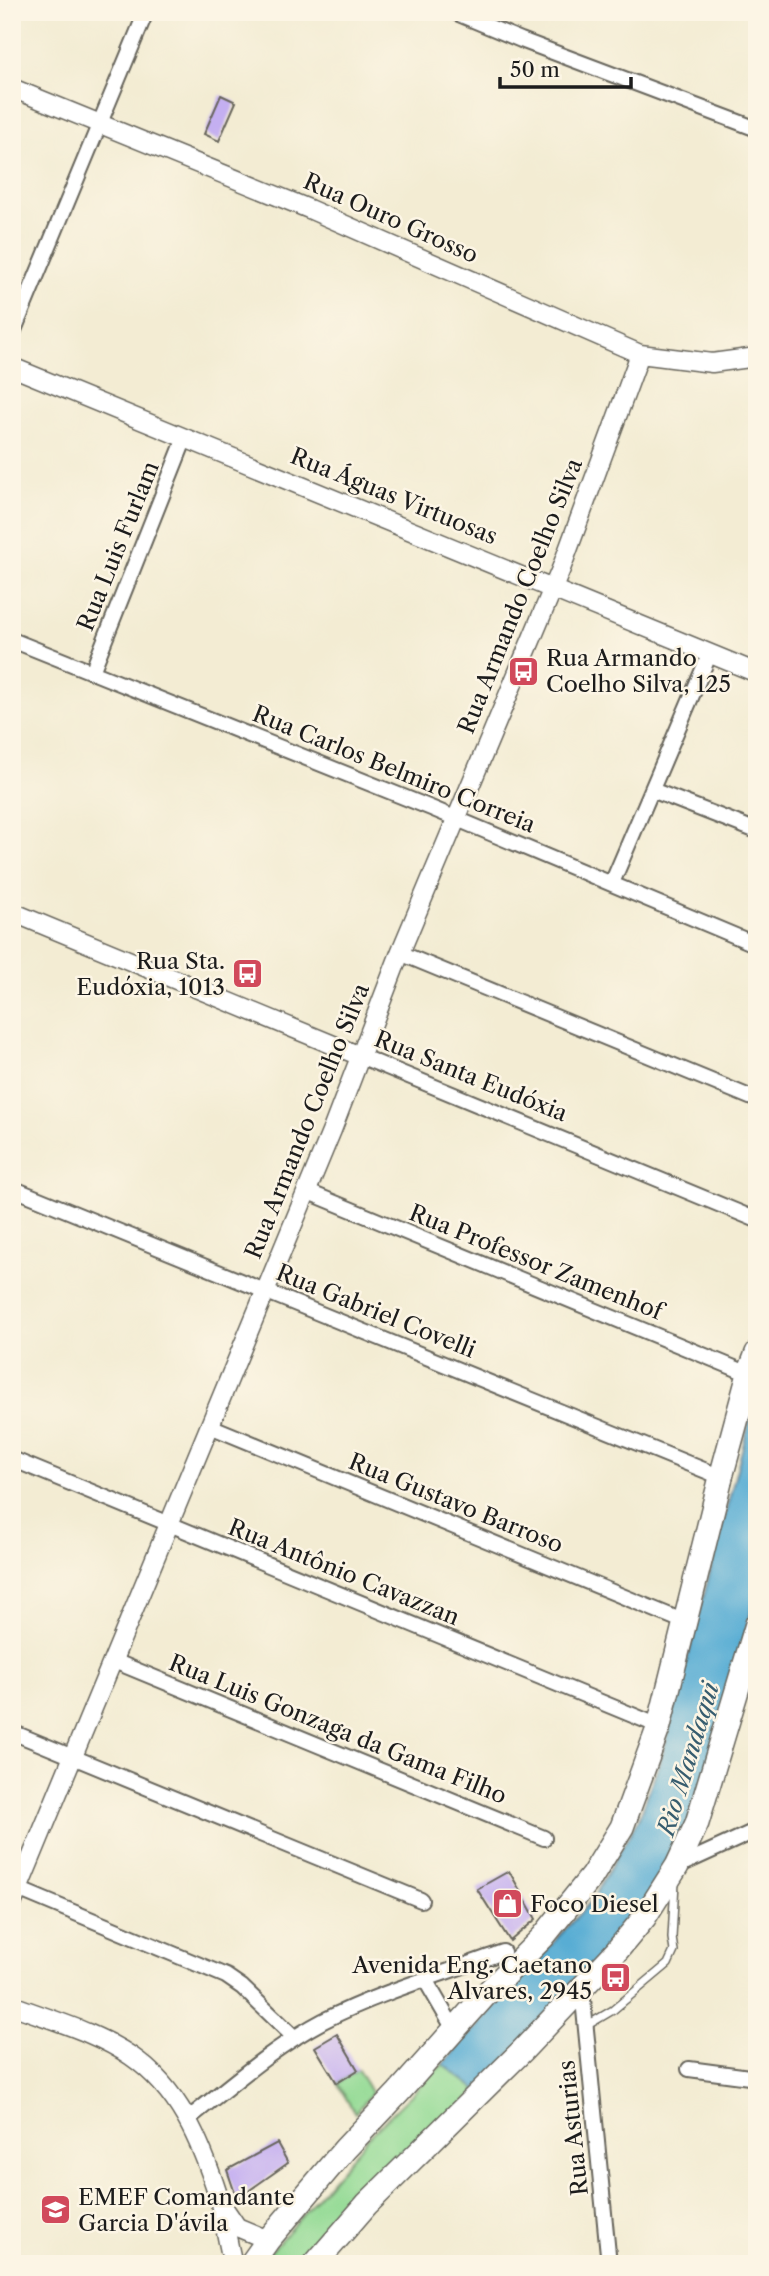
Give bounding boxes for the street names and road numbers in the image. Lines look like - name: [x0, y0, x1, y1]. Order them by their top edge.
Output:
- street label: Rua Ouro Grosso: [299, 167, 483, 269]
- street label: Rua Águas Virtuosas: [287, 442, 501, 550]
- street label: Rua Armando Coelho Silva: [452, 453, 588, 738]
- street label: Rua Luis Furlam: [71, 457, 165, 635]
- street label: Rua Carlos Belmiro Correia: [249, 699, 540, 839]
- street label: Rua Armando Coelho Silva: [239, 978, 375, 1263]
- street label: Rua Santa Eudóxia: [371, 1025, 572, 1128]
- street label: Rua Professor Zamenhof: [405, 1198, 669, 1327]
- street label: Rua Gabriel Covelli: [272, 1258, 480, 1364]
- street label: Rua Gustavo Barroso: [345, 1447, 567, 1559]
- street label: Rua Antônio Cavazzan: [224, 1513, 464, 1631]
- street label: Rua Luis Gonzaga da Gama Filho: [165, 1648, 511, 1810]
- street label: Rua Asturias: [552, 2059, 594, 2197]

